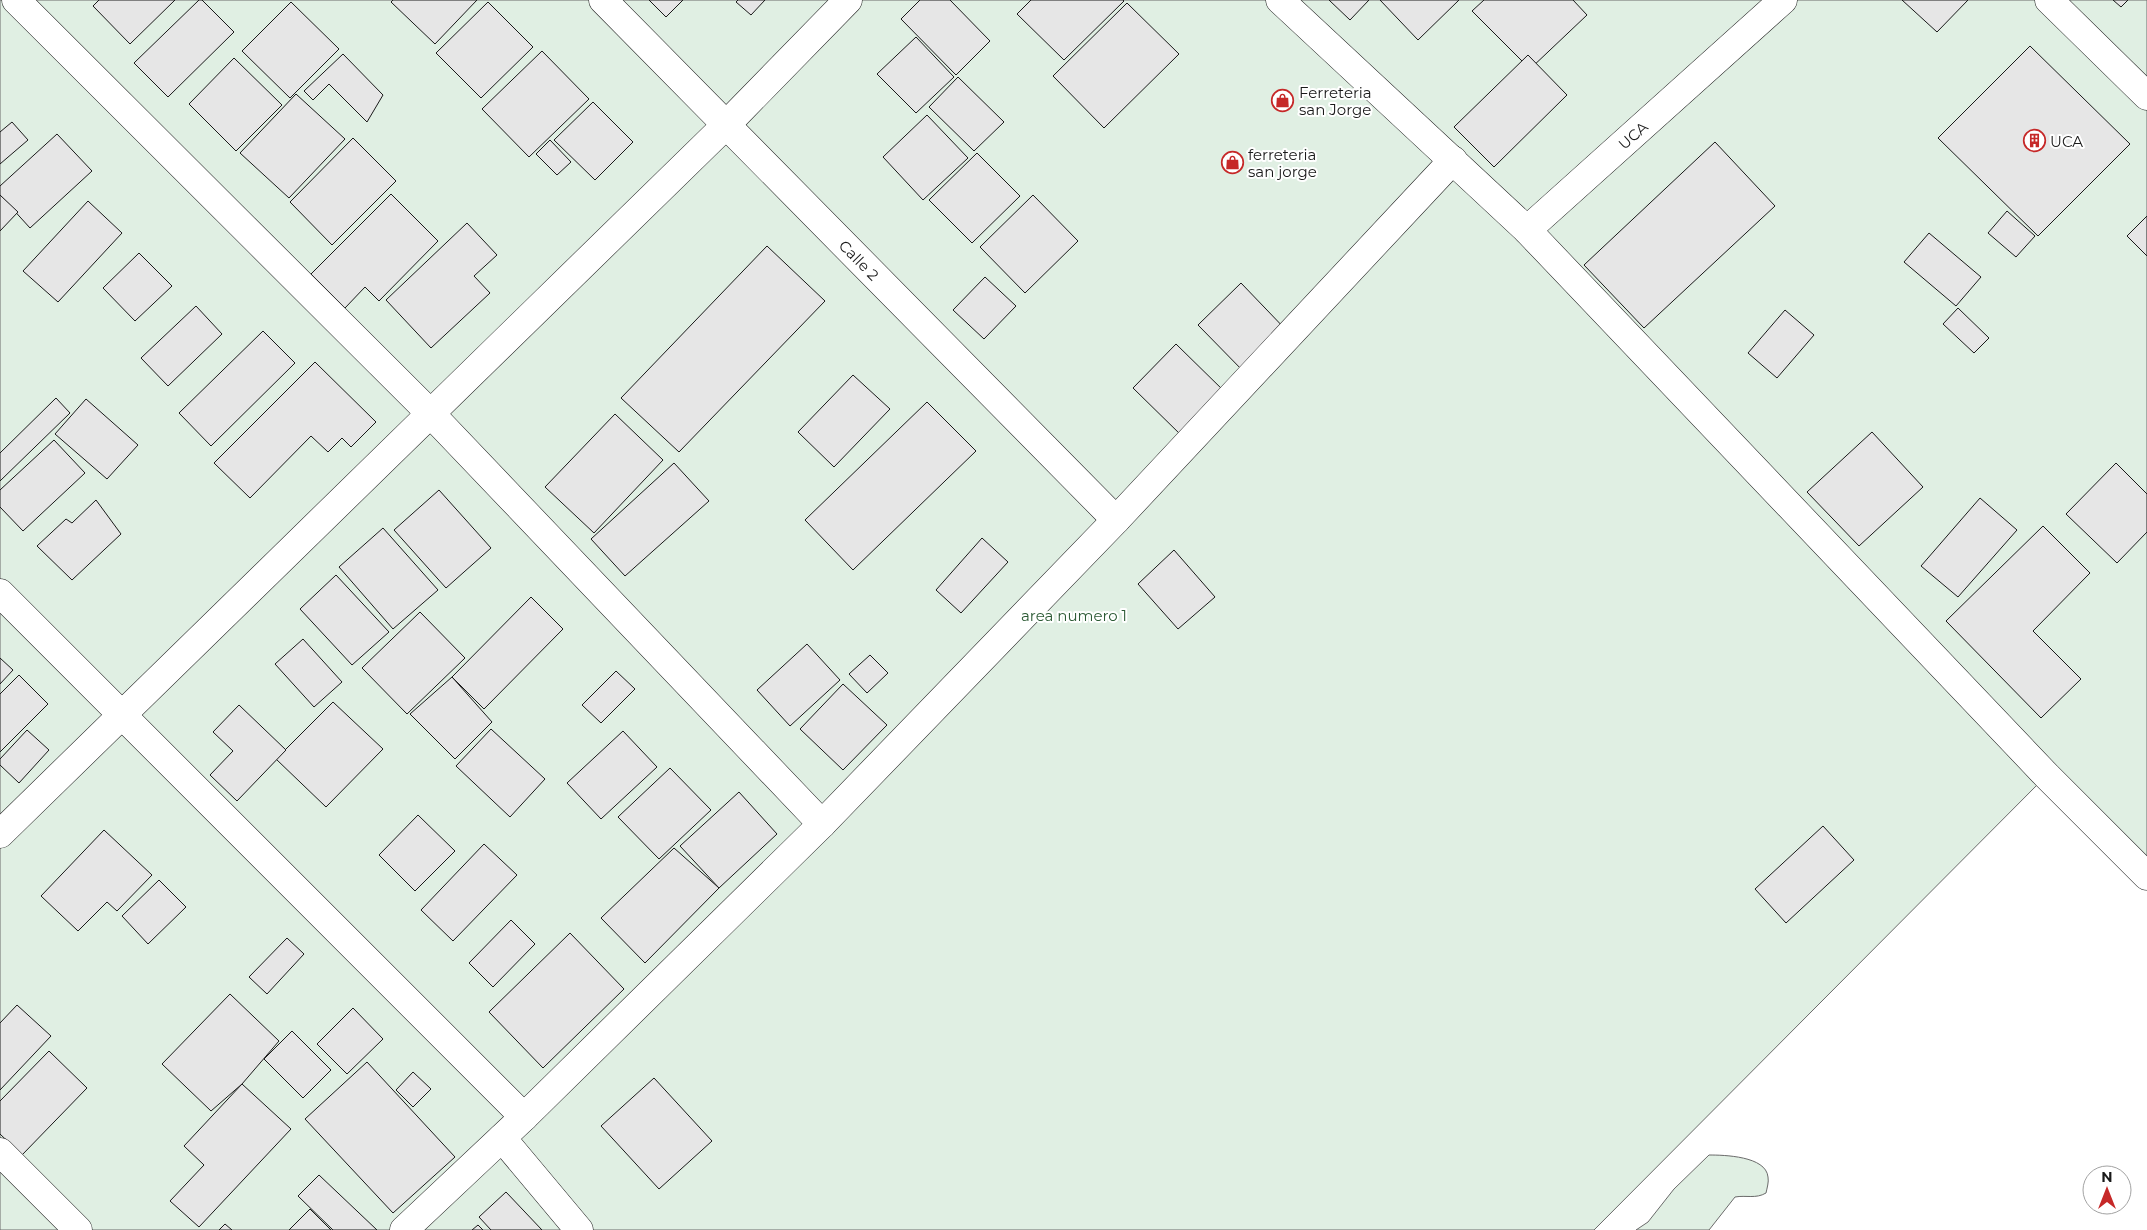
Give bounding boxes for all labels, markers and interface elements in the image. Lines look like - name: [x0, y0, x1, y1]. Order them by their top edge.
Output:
- place label: Ferreteria san Jorge: [1299, 83, 1372, 119]
- shop icon: Ferreteria san Jorge: [1271, 89, 1295, 113]
- street label: UCA: [1614, 117, 1651, 153]
- building icon: UCA: [2022, 129, 2046, 153]
- place label: UCA: [2050, 132, 2083, 151]
- place label: ferreteria san jorge: [1248, 145, 1317, 181]
- shop icon: ferreteria san jorge: [1220, 151, 1244, 175]
- street label: Calle 2: [835, 236, 883, 284]
- park label: area numero 1: [1021, 606, 1127, 625]
- north arrow: [2082, 1165, 2132, 1215]
- text: N: [2101, 1168, 2113, 1186]

